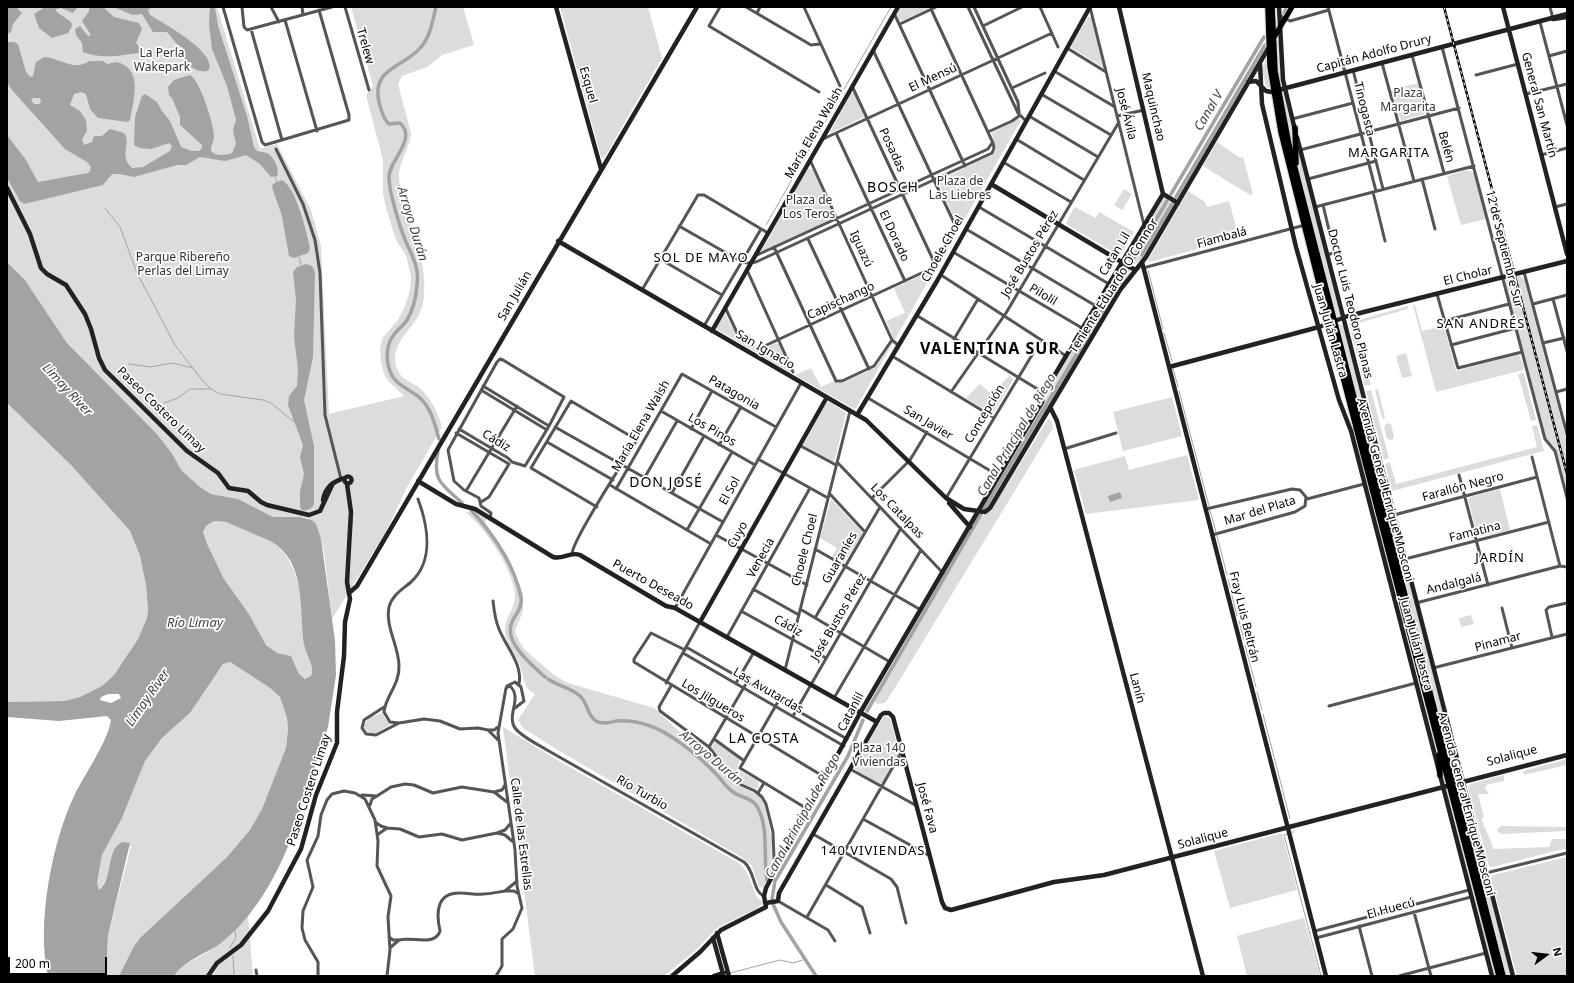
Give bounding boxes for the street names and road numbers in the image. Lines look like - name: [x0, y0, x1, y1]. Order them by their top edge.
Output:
- street label: Trelew: [353, 26, 377, 66]
- street label: Capitán Adolfo Drury: [1315, 32, 1433, 76]
- street label: General San Martín: [1518, 51, 1560, 159]
- street label: El Mensú: [907, 61, 959, 95]
- street label: Esquel: [576, 65, 600, 105]
- street label: Maquinchao: [1138, 71, 1168, 143]
- street label: Tinogasta: [1350, 80, 1378, 138]
- street label: María Elena Walsh: [782, 85, 846, 181]
- street label: José Ávila: [1113, 87, 1139, 141]
- street label: Posadas: [876, 126, 908, 174]
- street label: Belén: [1435, 130, 1457, 164]
- street label: 12 de Septiembre Sur: [1482, 188, 1526, 310]
- street label: El Dorado: [876, 208, 912, 264]
- street label: José Bustos Pérez: [998, 208, 1062, 300]
- street label: Choele Choel: [919, 213, 967, 285]
- street label: Teniente Eduardo O'Connor: [1067, 216, 1161, 356]
- street label: Fiambalá: [1195, 224, 1249, 252]
- street label: Iguazú: [846, 228, 876, 270]
- street label: Doctor Luis Teodoro Planas: [1324, 228, 1376, 380]
- street label: Catan Lil: [1096, 230, 1134, 278]
- street label: El Cholar: [1442, 263, 1494, 289]
- street label: San Julián: [495, 269, 535, 323]
- street label: Capischango: [805, 279, 877, 323]
- street label: Pilolil: [1026, 281, 1060, 309]
- street label: Juan Julián Lastra: [1310, 283, 1350, 379]
- street label: San Ignacio: [733, 327, 797, 373]
- street label: Paseo Costero Limay: [114, 364, 208, 456]
- street label: Patagonia: [706, 373, 762, 413]
- street label: María Elena Walsh: [609, 378, 673, 474]
- street label: Concepción: [962, 382, 1008, 446]
- street label: Avenida General Enrique Mosconi: [1353, 396, 1417, 584]
- street label: San Javier: [901, 403, 955, 443]
- street label: Los Pinos: [685, 410, 739, 450]
- street label: Cádiz: [479, 427, 513, 455]
- street label: Farallón Negro: [1421, 469, 1505, 505]
- street label: El Sol: [716, 474, 744, 508]
- street label: Los Catalpas: [867, 481, 927, 541]
- street label: Mar del Plata: [1222, 493, 1298, 529]
- street label: Choele Choel: [789, 512, 821, 588]
- street label: Cuyo: [725, 519, 751, 551]
- street label: Famatina: [1448, 519, 1502, 545]
- street label: Guaraníes: [819, 530, 861, 586]
- street label: Venecia: [744, 535, 778, 581]
- street label: Puerto Deseado: [610, 557, 696, 613]
- street label: Fray Luis Beltrán: [1226, 570, 1262, 664]
- street label: Andalgalá: [1425, 570, 1483, 598]
- street label: José Bustos Pérez: [808, 571, 870, 663]
- street label: Juan Julián Lastra: [1397, 595, 1435, 693]
- street label: Cádiz: [771, 612, 805, 640]
- street label: Pinamar: [1473, 629, 1523, 655]
- street label: Las Avutardas: [730, 665, 806, 717]
- street label: Lanín: [1126, 671, 1148, 705]
- street label: Los Jilgueros: [679, 677, 747, 725]
- street label: Catanlil: [835, 690, 867, 734]
- street label: Avenida General Enrique Mosconi: [1434, 710, 1498, 898]
- street label: Paseo Costero Limay: [284, 732, 334, 848]
- street label: Solalique: [1485, 742, 1539, 770]
- street label: Río Turbio: [614, 772, 670, 814]
- street label: Calle de las Estrellas: [507, 777, 535, 891]
- street label: José Fava: [913, 781, 941, 835]
- street label: Solalique: [1176, 825, 1230, 853]
- street label: El Huecú: [1365, 896, 1417, 922]

